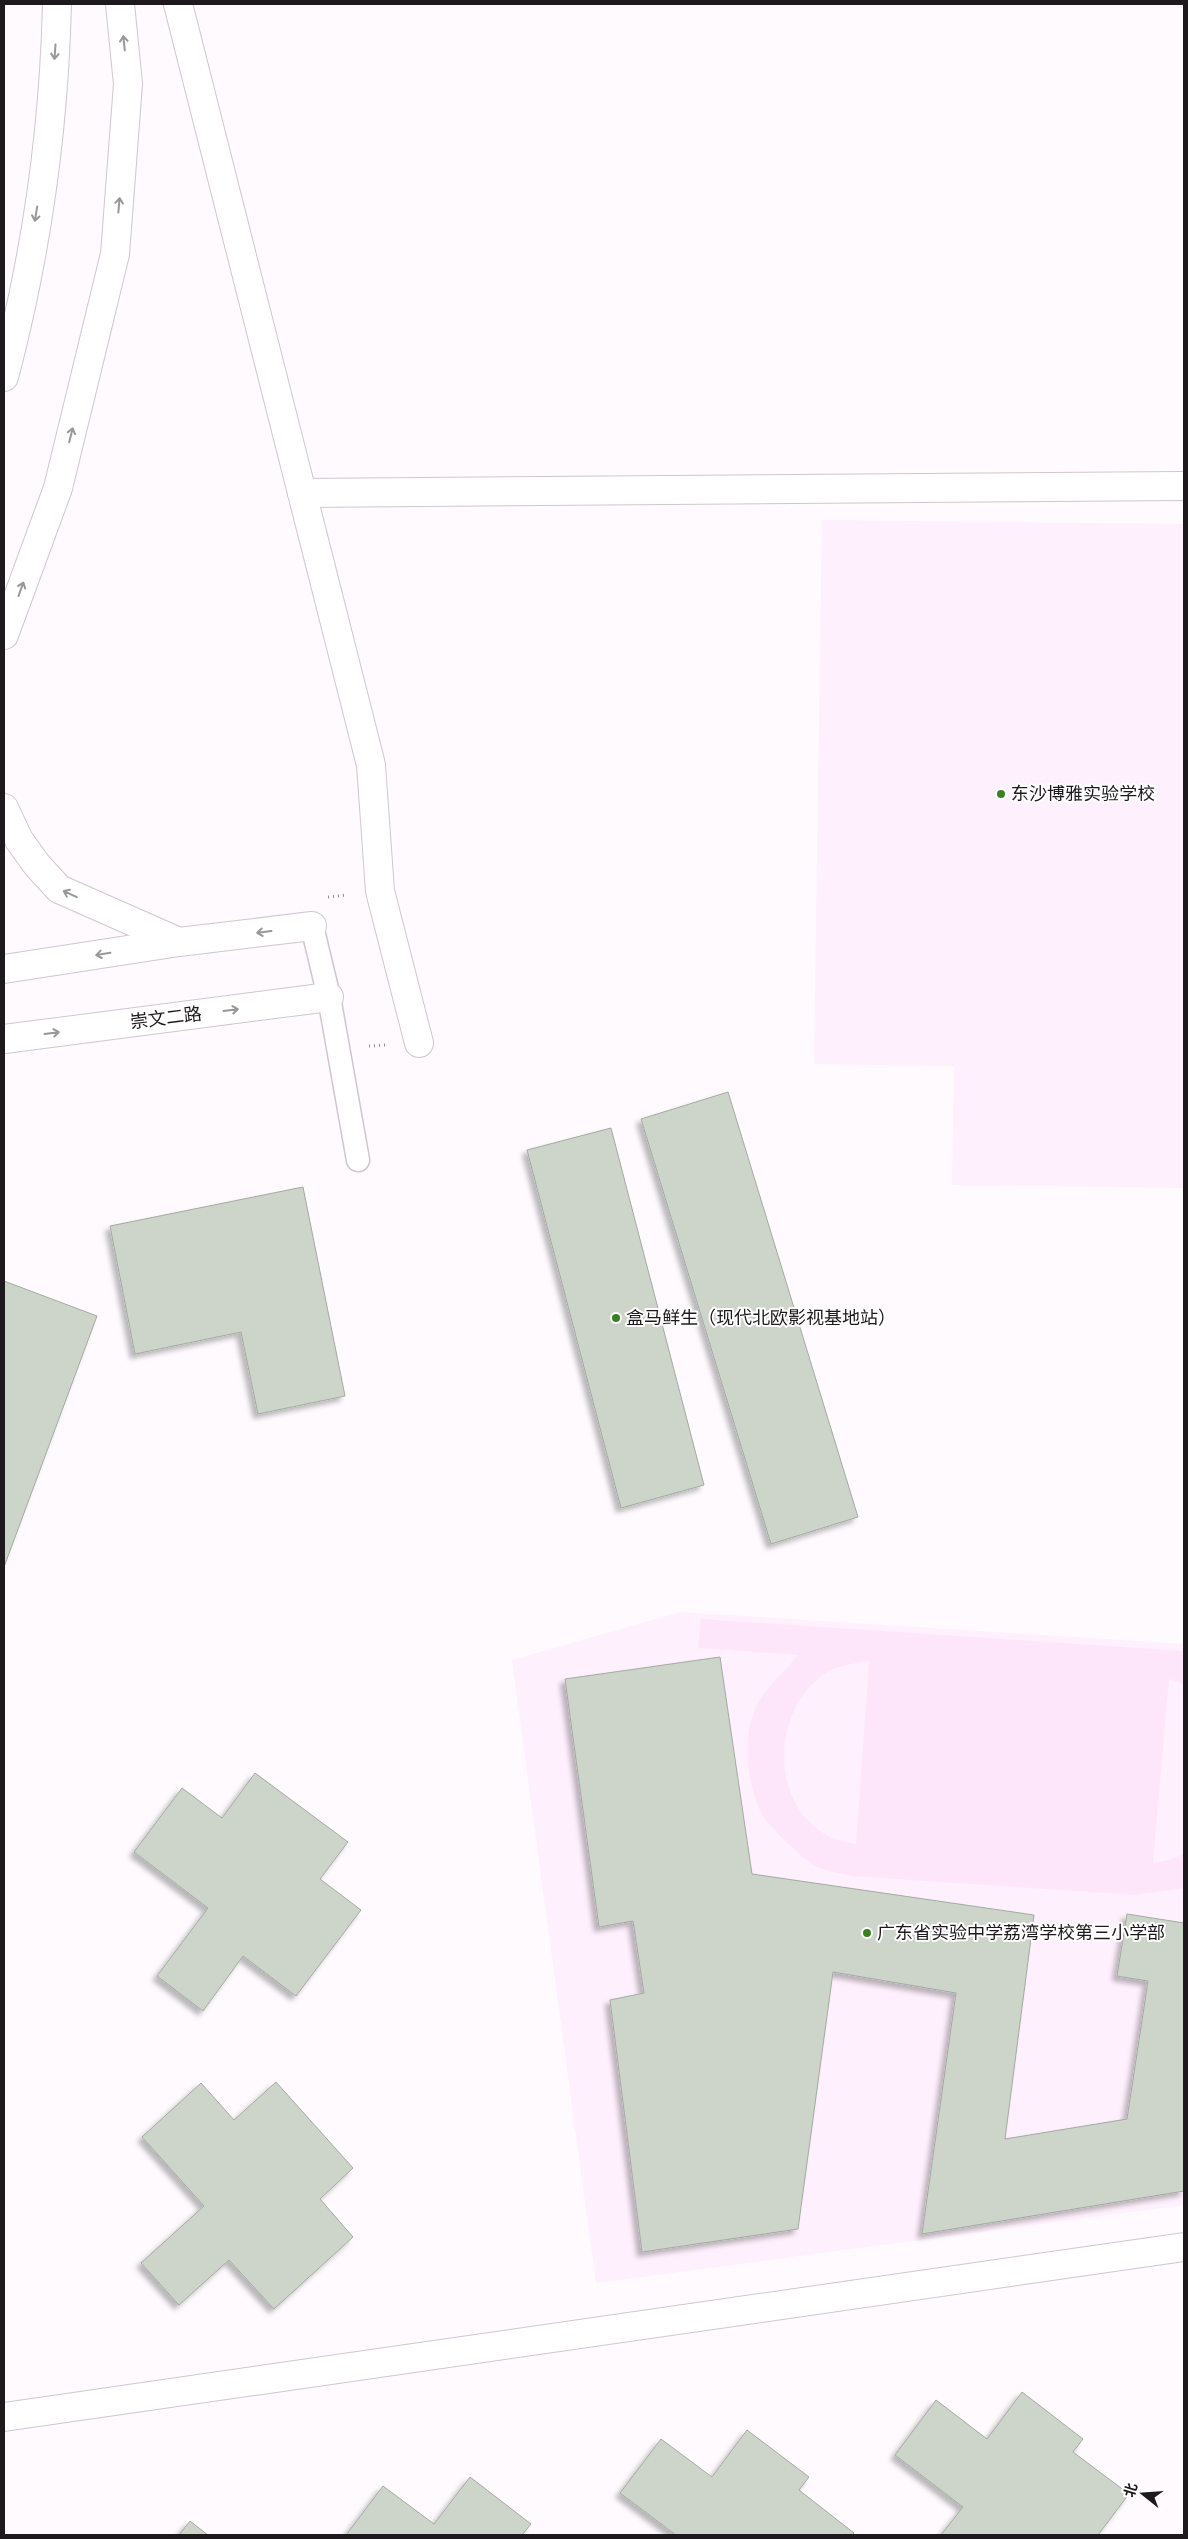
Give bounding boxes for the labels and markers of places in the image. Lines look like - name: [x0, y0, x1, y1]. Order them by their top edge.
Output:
- place label: 东沙博雅实验学校: [1011, 781, 1155, 807]
- marker: 东沙博雅实验学校: [995, 788, 1007, 800]
- place label: 盒马鲜生（现代北欧影视基地站）: [626, 1305, 896, 1331]
- marker: 盒马鲜生（现代北欧影视基地站）: [610, 1312, 622, 1324]
- place label: 广东省实验中学荔湾学校第三小学部: [877, 1920, 1165, 1946]
- marker: 广东省实验中学荔湾学校第三小学部: [861, 1927, 873, 1939]

